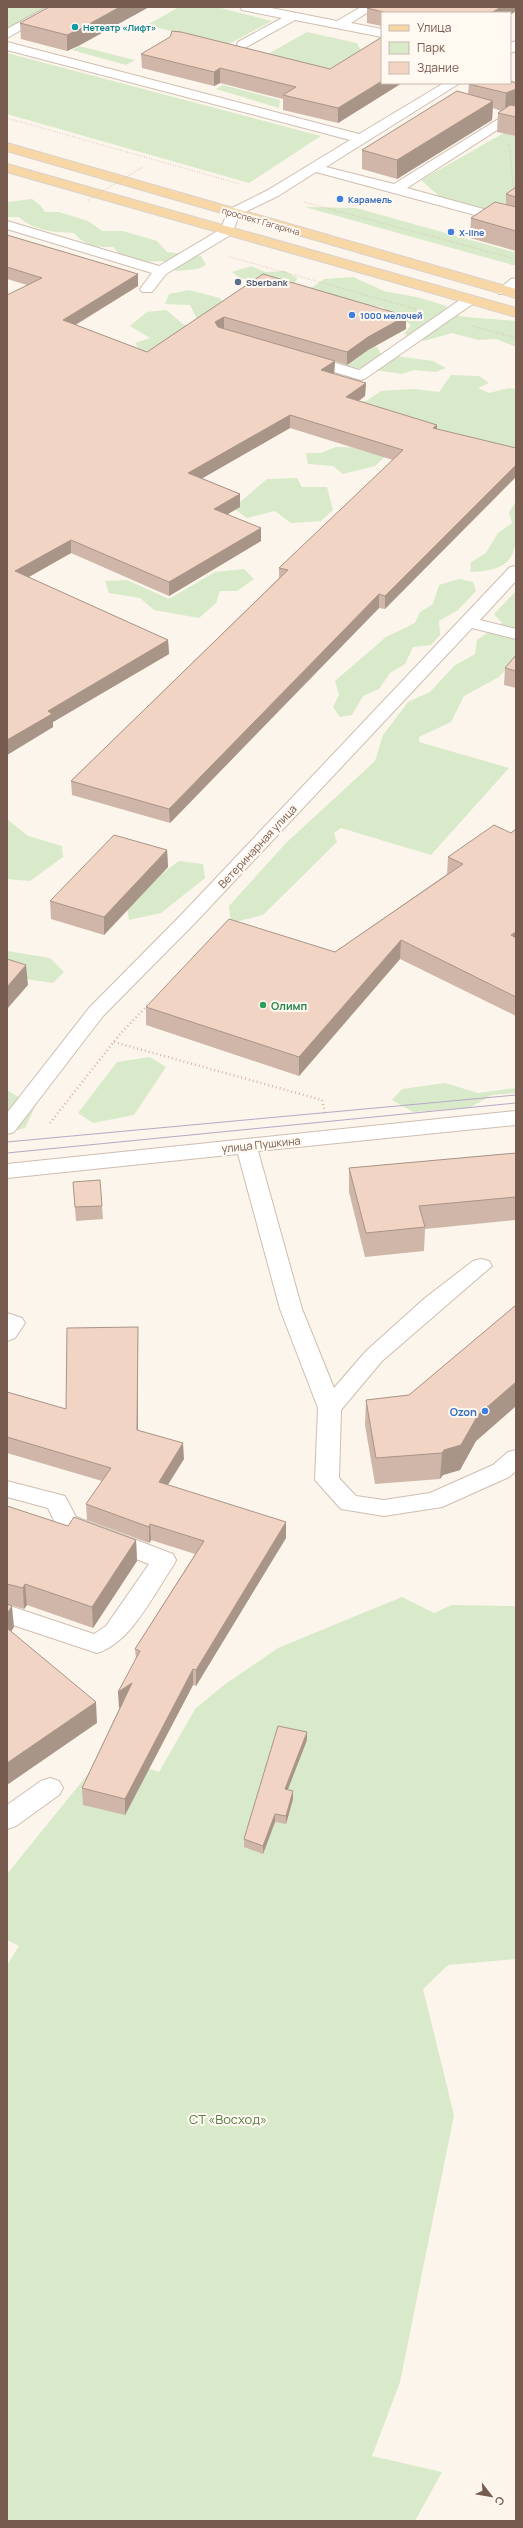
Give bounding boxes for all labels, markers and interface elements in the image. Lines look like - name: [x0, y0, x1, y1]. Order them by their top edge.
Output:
- legend: [381, 12, 511, 84]
- text: Улица: [417, 19, 451, 36]
- place label: Нетеатр «Лифт»: [83, 21, 156, 34]
- marker: Нетеатр «Лифт»: [70, 22, 80, 32]
- text: Парк: [417, 39, 446, 56]
- text: Здание: [417, 59, 459, 76]
- place label: Карамель: [348, 193, 392, 206]
- marker: Карамель: [335, 194, 345, 204]
- street label: проспект Гагарина: [220, 204, 302, 238]
- place label: X-line: [459, 226, 485, 239]
- marker: X-line: [446, 227, 456, 237]
- place label: Sberbank: [246, 276, 289, 289]
- marker: Sberbank: [233, 277, 243, 287]
- place label: 1000 мелочей: [360, 309, 423, 322]
- marker: 1000 мелочей: [347, 310, 357, 320]
- street label: Ветеринарная улица: [214, 801, 300, 891]
- place label: Олимп: [271, 998, 307, 1013]
- marker: Олимп: [258, 1000, 268, 1010]
- street label: улица Пушкина: [221, 1132, 301, 1156]
- place label: Ozon: [450, 1404, 477, 1419]
- marker: Ozon: [480, 1406, 490, 1416]
- park label: СТ «Восход»: [189, 2110, 267, 2128]
- north arrow: [471, 2476, 511, 2516]
- text: С: [491, 2494, 509, 2509]

